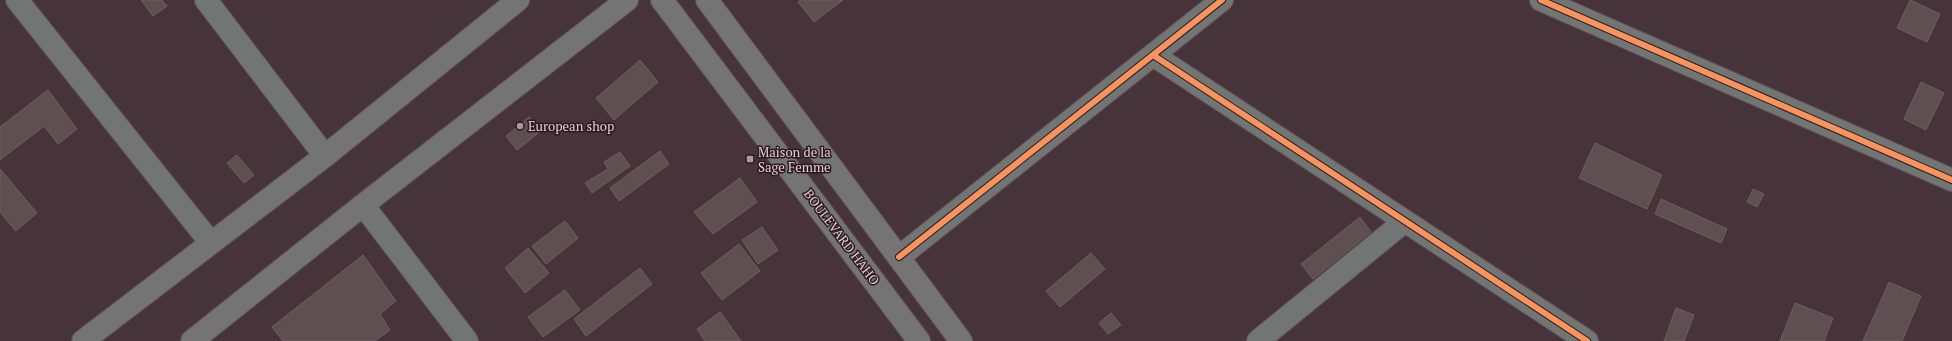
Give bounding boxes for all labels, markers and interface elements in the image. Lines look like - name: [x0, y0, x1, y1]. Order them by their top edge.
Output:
- place label: European shop: [528, 117, 614, 135]
- marker: European shop: [515, 121, 525, 131]
- place label: Maison de la Sage Femme: [758, 143, 831, 176]
- marker: Maison de la Sage Femme: [745, 154, 755, 164]
- street label: BOULEVARD HAHO: [800, 185, 884, 289]

